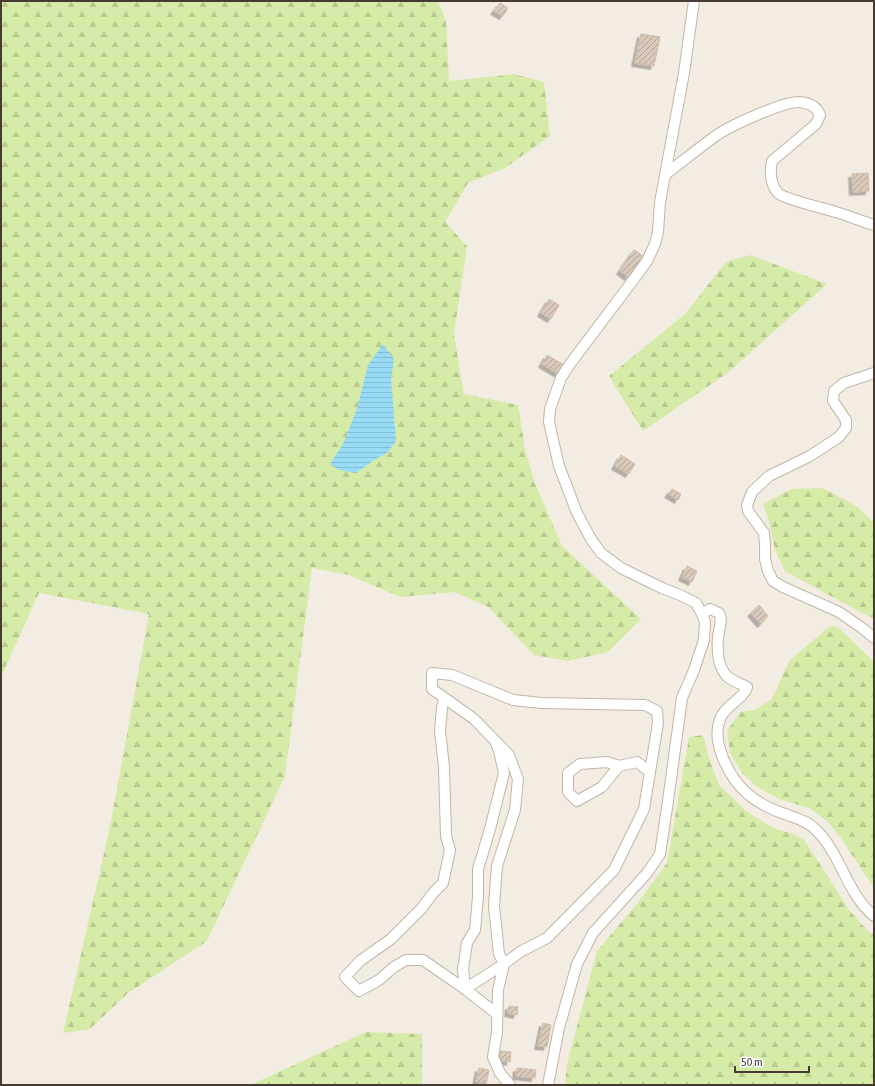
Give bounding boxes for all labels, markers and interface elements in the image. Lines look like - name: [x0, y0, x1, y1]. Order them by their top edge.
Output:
- scale bar: [735, 1048, 809, 1074]
- text: 50 m: [741, 1055, 763, 1069]

